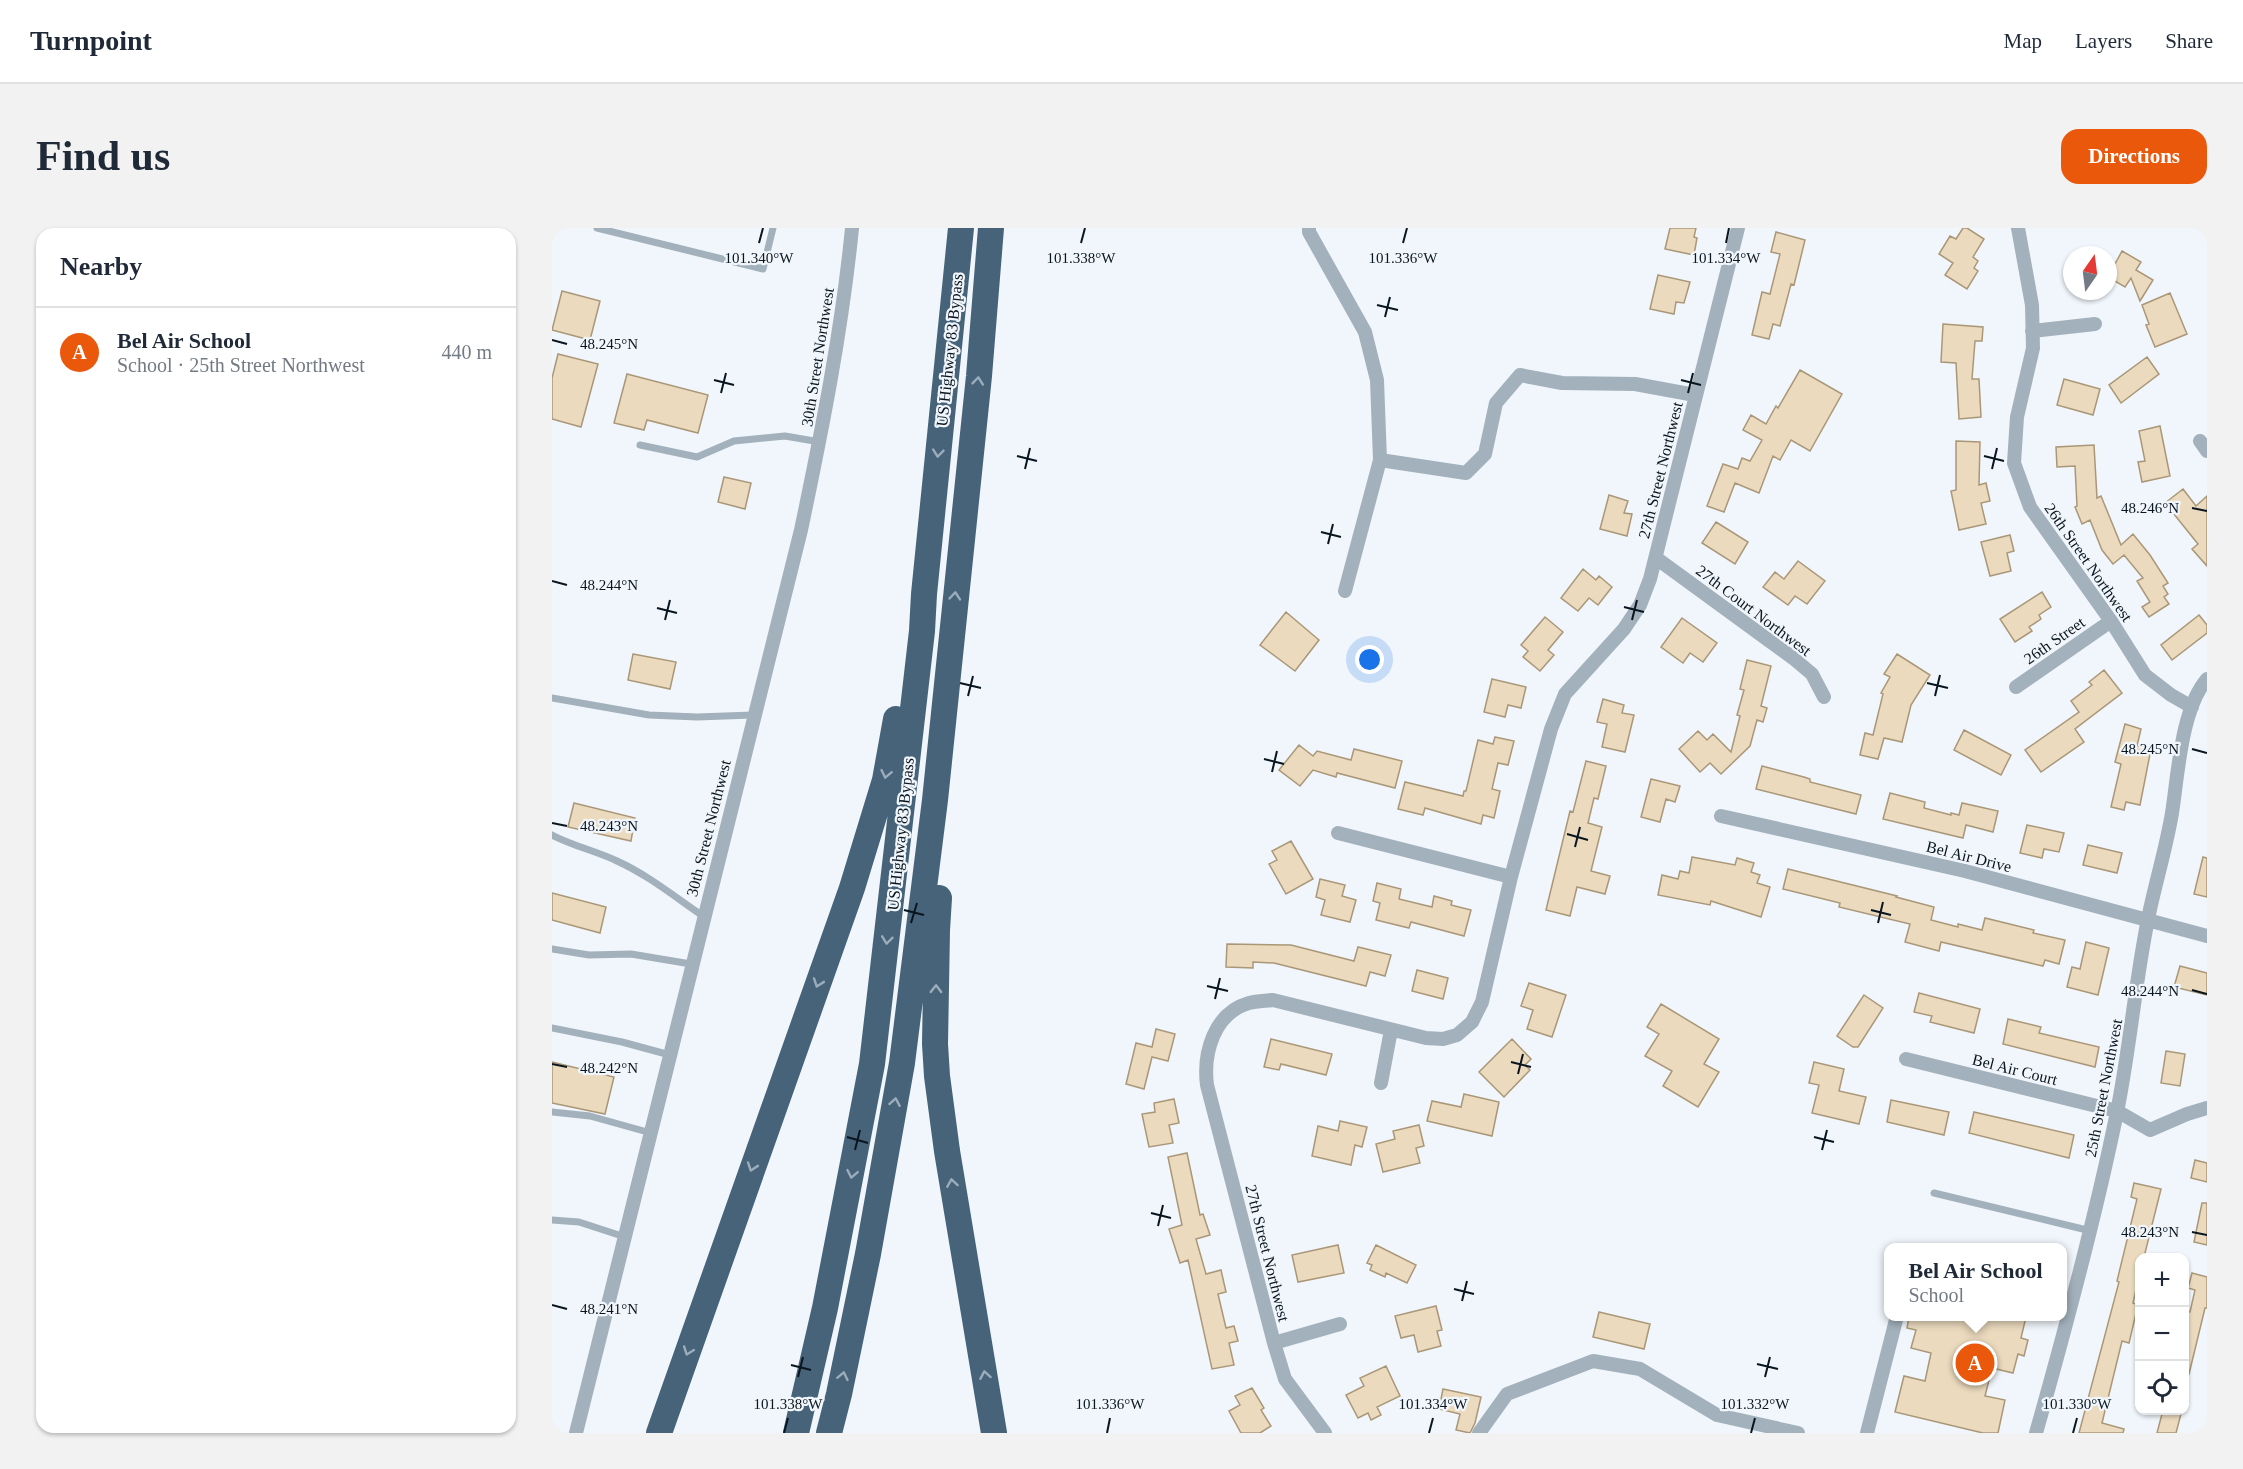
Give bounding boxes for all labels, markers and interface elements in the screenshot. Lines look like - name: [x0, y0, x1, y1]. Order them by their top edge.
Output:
- text: Turnpoint: [30, 25, 152, 56]
- text: Map: [2004, 29, 2042, 53]
- text: Layers: [2075, 29, 2132, 53]
- text: Share: [2165, 29, 2213, 53]
- button: Directions: [2061, 129, 2207, 184]
- text: Find us: [36, 133, 170, 179]
- north arrow: [2063, 246, 2117, 300]
- text: 101.340°W: [725, 250, 794, 266]
- text: 101.338°W: [1047, 250, 1116, 266]
- text: 101.336°W: [1369, 250, 1438, 266]
- text: 101.334°W: [1692, 250, 1761, 266]
- text: Nearby: [60, 252, 142, 281]
- street label: US Highway 83 Bypass: [933, 273, 967, 427]
- street label: 30th Street Northwest: [798, 286, 837, 428]
- text: Bel Air School: [117, 328, 251, 353]
- text: 48.245°N: [580, 336, 638, 352]
- text: A: [72, 341, 87, 363]
- text: 440 m: [441, 341, 492, 363]
- text: School · 25th Street Northwest: [117, 354, 365, 376]
- one-way arrow: [971, 377, 984, 386]
- street label: 27th Street Northwest: [1635, 399, 1686, 540]
- one-way arrow: [933, 449, 945, 458]
- street label: 26th Street Northwest: [2041, 500, 2136, 625]
- text: 48.246°N: [2121, 500, 2179, 516]
- street label: 27th Court Northwest: [1693, 562, 1815, 660]
- text: 48.244°N: [580, 577, 638, 593]
- one-way arrow: [948, 591, 961, 600]
- street label: 26th Street: [2021, 613, 2088, 667]
- your location: [1355, 645, 1384, 674]
- text: 48.245°N: [2121, 741, 2179, 757]
- street label: 30th Street Northwest: [683, 757, 734, 898]
- street label: US Highway 83 Bypass: [884, 757, 918, 911]
- one-way arrow: [880, 769, 893, 779]
- text: 48.243°N: [580, 818, 638, 834]
- street label: Bel Air Drive: [1925, 838, 2013, 875]
- one-way arrow: [882, 935, 894, 944]
- one-way arrow: [813, 977, 826, 988]
- text: 48.244°N: [2121, 983, 2179, 999]
- one-way arrow: [930, 985, 942, 994]
- street label: 25th Street Northwest: [2082, 1017, 2125, 1159]
- street label: Bel Air Court: [1971, 1051, 2060, 1088]
- text: 48.242°N: [580, 1060, 638, 1076]
- one-way arrow: [889, 1098, 901, 1107]
- one-way arrow: [747, 1161, 760, 1172]
- one-way arrow: [847, 1169, 859, 1179]
- one-way arrow: [946, 1178, 959, 1188]
- street label: 27th Street Northwest: [1242, 1183, 1293, 1324]
- text: 48.243°N: [2121, 1224, 2179, 1240]
- popup: [1884, 1243, 2067, 1321]
- map controls: [2135, 1253, 2189, 1415]
- button: +: [2135, 1253, 2189, 1307]
- text: Bel Air School: [1908, 1258, 2043, 1283]
- text: School: [1908, 1284, 1964, 1306]
- text: 48.241°N: [580, 1301, 638, 1317]
- button: −: [2135, 1307, 2189, 1361]
- pin: A: [1956, 1340, 1994, 1386]
- one-way arrow: [683, 1345, 696, 1356]
- button: locate: [2135, 1361, 2189, 1415]
- one-way arrow: [979, 1371, 991, 1380]
- one-way arrow: [836, 1372, 849, 1382]
- text: 101.338°W: [754, 1396, 823, 1412]
- text: 101.336°W: [1076, 1396, 1145, 1412]
- text: 101.334°W: [1399, 1396, 1468, 1412]
- text: 101.332°W: [1721, 1396, 1790, 1412]
- text: 101.330°W: [2043, 1396, 2112, 1412]

